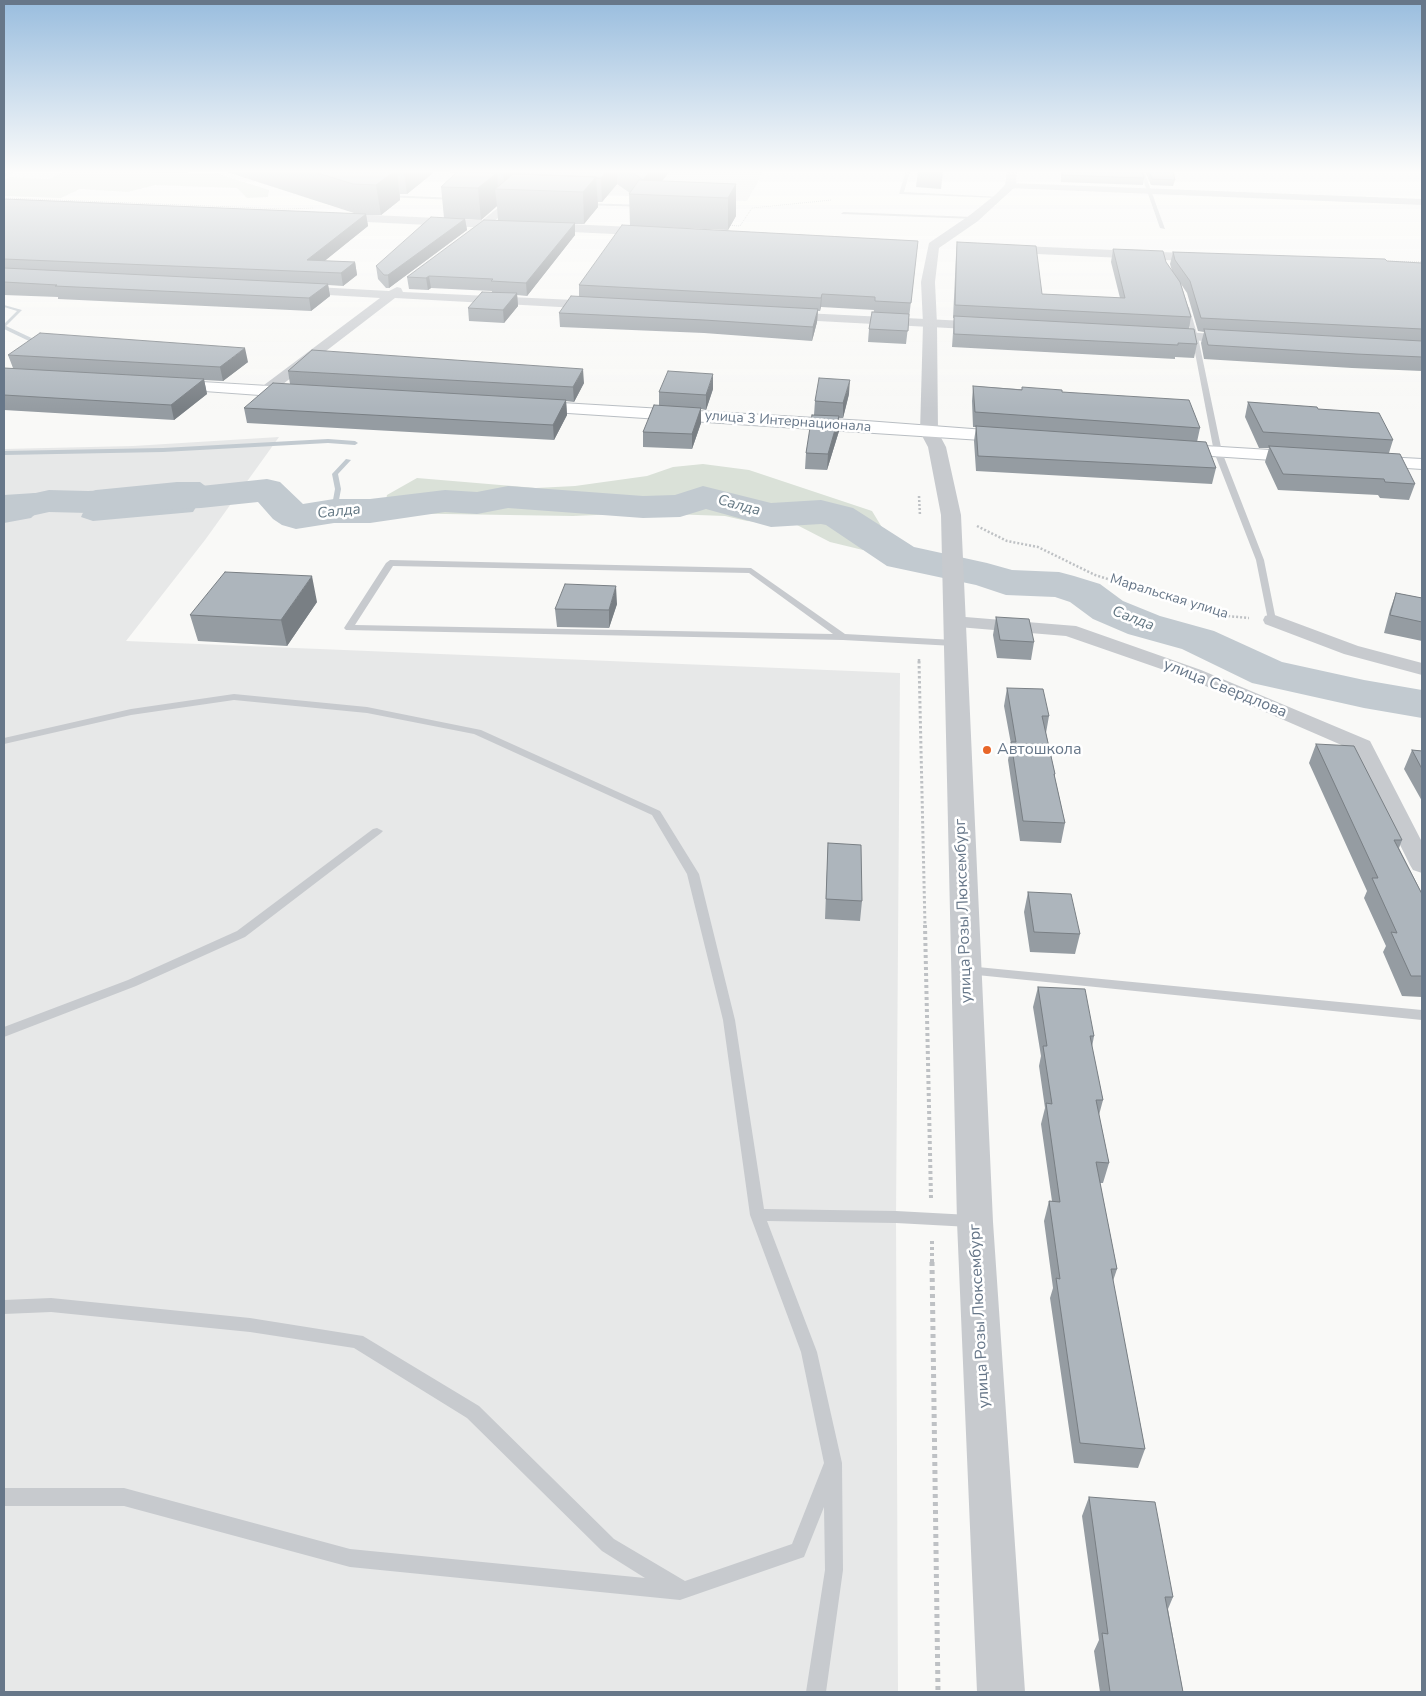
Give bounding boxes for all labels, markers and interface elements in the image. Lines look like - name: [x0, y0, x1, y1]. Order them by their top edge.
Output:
- street label: улица 3 Интернационала: [704, 408, 872, 436]
- water label: Салда: [716, 492, 762, 520]
- water label: Салда: [316, 501, 362, 523]
- street label: Маральская улица: [1108, 571, 1230, 623]
- water label: Салда: [1109, 603, 1157, 635]
- street label: улица Свердлова: [1160, 655, 1290, 723]
- place label: Автошкола: [997, 740, 1082, 760]
- marker: Автошкола: [981, 744, 993, 756]
- street label: улица Розы Люксембург: [951, 818, 977, 1004]
- street label: улица Розы Люксембург: [966, 1223, 994, 1409]

